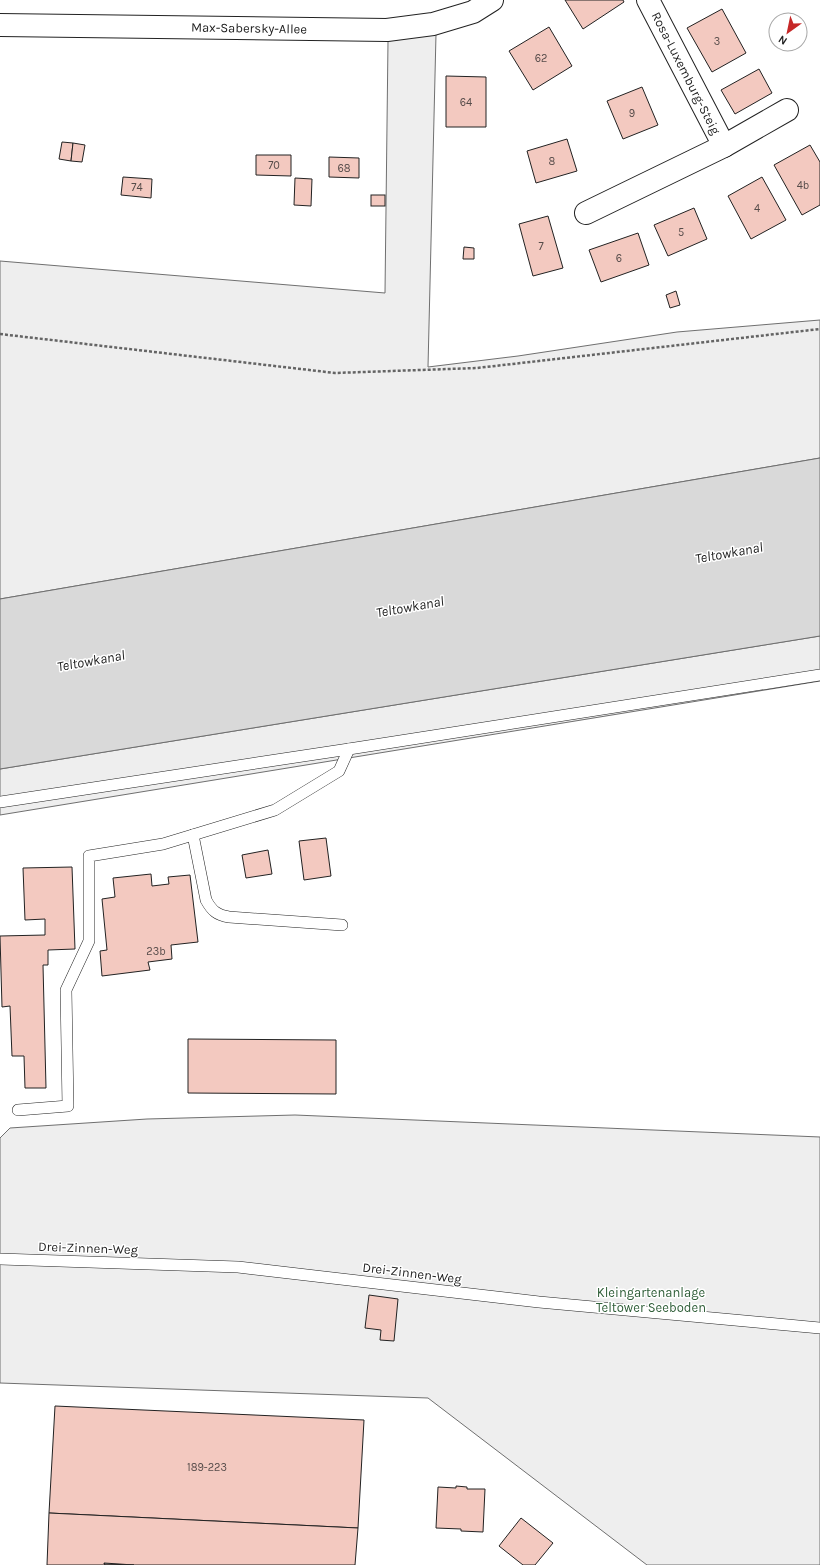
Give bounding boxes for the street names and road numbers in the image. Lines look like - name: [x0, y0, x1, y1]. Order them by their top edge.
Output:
- street label: Rosa-Luxemburg-Steig: [649, 9, 724, 137]
- street label: Max-Sabersky-Allee: [191, 19, 307, 37]
- street label: Drei-Zinnen-Weg: [38, 1239, 139, 1257]
- street label: Drei-Zinnen-Weg: [362, 1259, 463, 1287]

